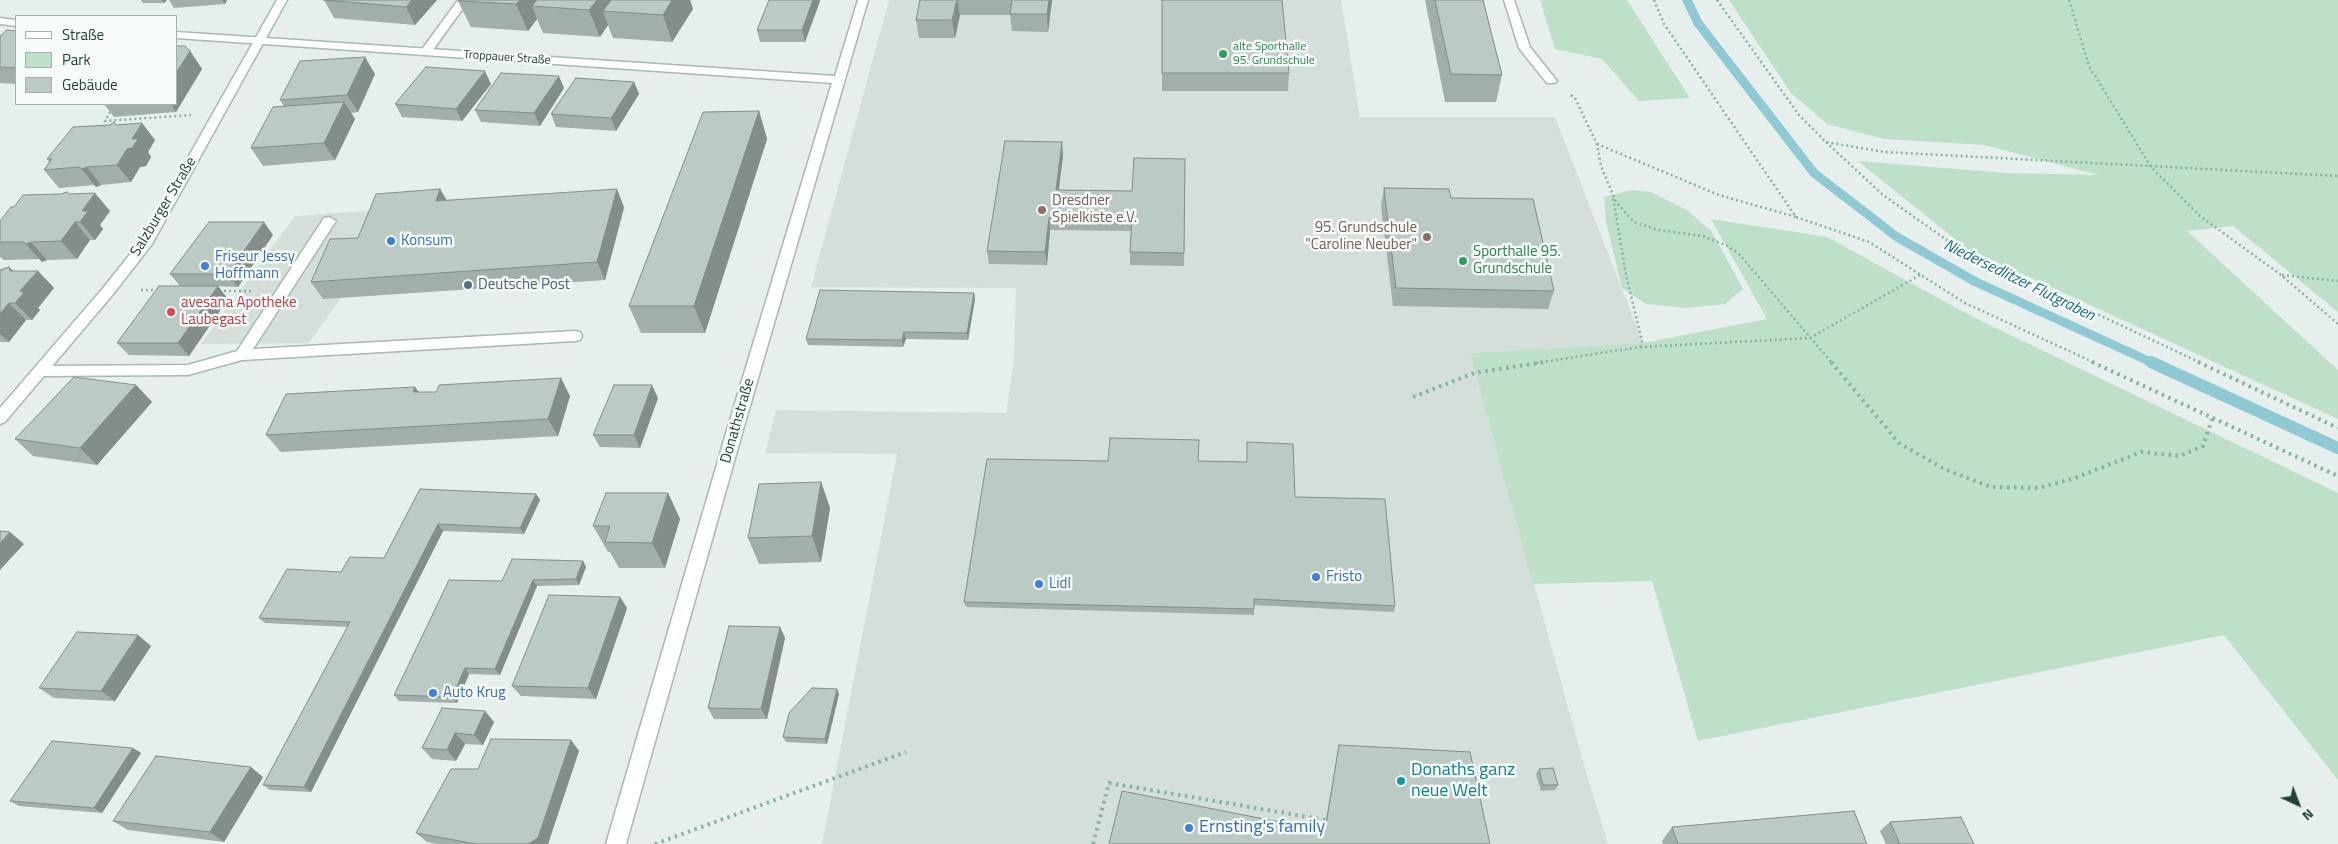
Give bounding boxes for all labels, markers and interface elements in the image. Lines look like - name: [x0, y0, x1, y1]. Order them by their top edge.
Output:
- legend: [15, 15, 178, 105]
- text: Straße: [62, 23, 104, 46]
- place label: alte Sporthalle 95. Grundschule: [1233, 40, 1315, 68]
- text: Park: [62, 48, 91, 71]
- street label: Troppauer Straße: [463, 48, 551, 68]
- marker: alte Sporthalle 95. Grundschule: [1217, 48, 1229, 60]
- text: Gebäude: [62, 73, 118, 96]
- street label: Salzburger Straße: [127, 154, 201, 260]
- place label: Dresdner Spielkiste e.V.: [1052, 192, 1137, 227]
- marker: Dresdner Spielkiste e.V.: [1036, 204, 1048, 216]
- place label: 95. Grundschule "Caroline Neuber": [1305, 219, 1417, 254]
- marker: 95. Grundschule "Caroline Neuber": [1421, 231, 1433, 243]
- place label: Konsum: [401, 232, 453, 250]
- marker: Konsum: [385, 235, 397, 247]
- water label: Niedersedlitzer Flutgraben: [1940, 236, 2098, 326]
- place label: Sporthalle 95. Grundschule: [1473, 243, 1561, 278]
- place label: Friseur Jessy Hoffmann: [215, 248, 295, 283]
- marker: Sporthalle 95. Grundschule: [1457, 255, 1469, 267]
- marker: Friseur Jessy Hoffmann: [199, 260, 211, 272]
- place label: Deutsche Post: [478, 276, 570, 294]
- marker: Deutsche Post: [462, 279, 474, 291]
- place label: avesana Apotheke Laubegast: [181, 294, 297, 329]
- marker: avesana Apotheke Laubegast: [165, 306, 177, 318]
- street label: Donathstraße: [717, 376, 759, 466]
- place label: Fristo: [1326, 568, 1362, 586]
- marker: Fristo: [1310, 571, 1322, 583]
- place label: Lidl: [1049, 575, 1071, 593]
- marker: Lidl: [1033, 578, 1045, 590]
- place label: Auto Krug: [443, 684, 506, 702]
- marker: Auto Krug: [427, 687, 439, 699]
- place label: Donaths ganz neue Welt: [1411, 760, 1515, 802]
- marker: Donaths ganz neue Welt: [1395, 775, 1407, 787]
- north arrow: [2273, 779, 2323, 829]
- text: N: [2298, 804, 2319, 826]
- place label: Ernsting's family: [1199, 817, 1325, 839]
- marker: Ernsting's family: [1183, 822, 1195, 834]

